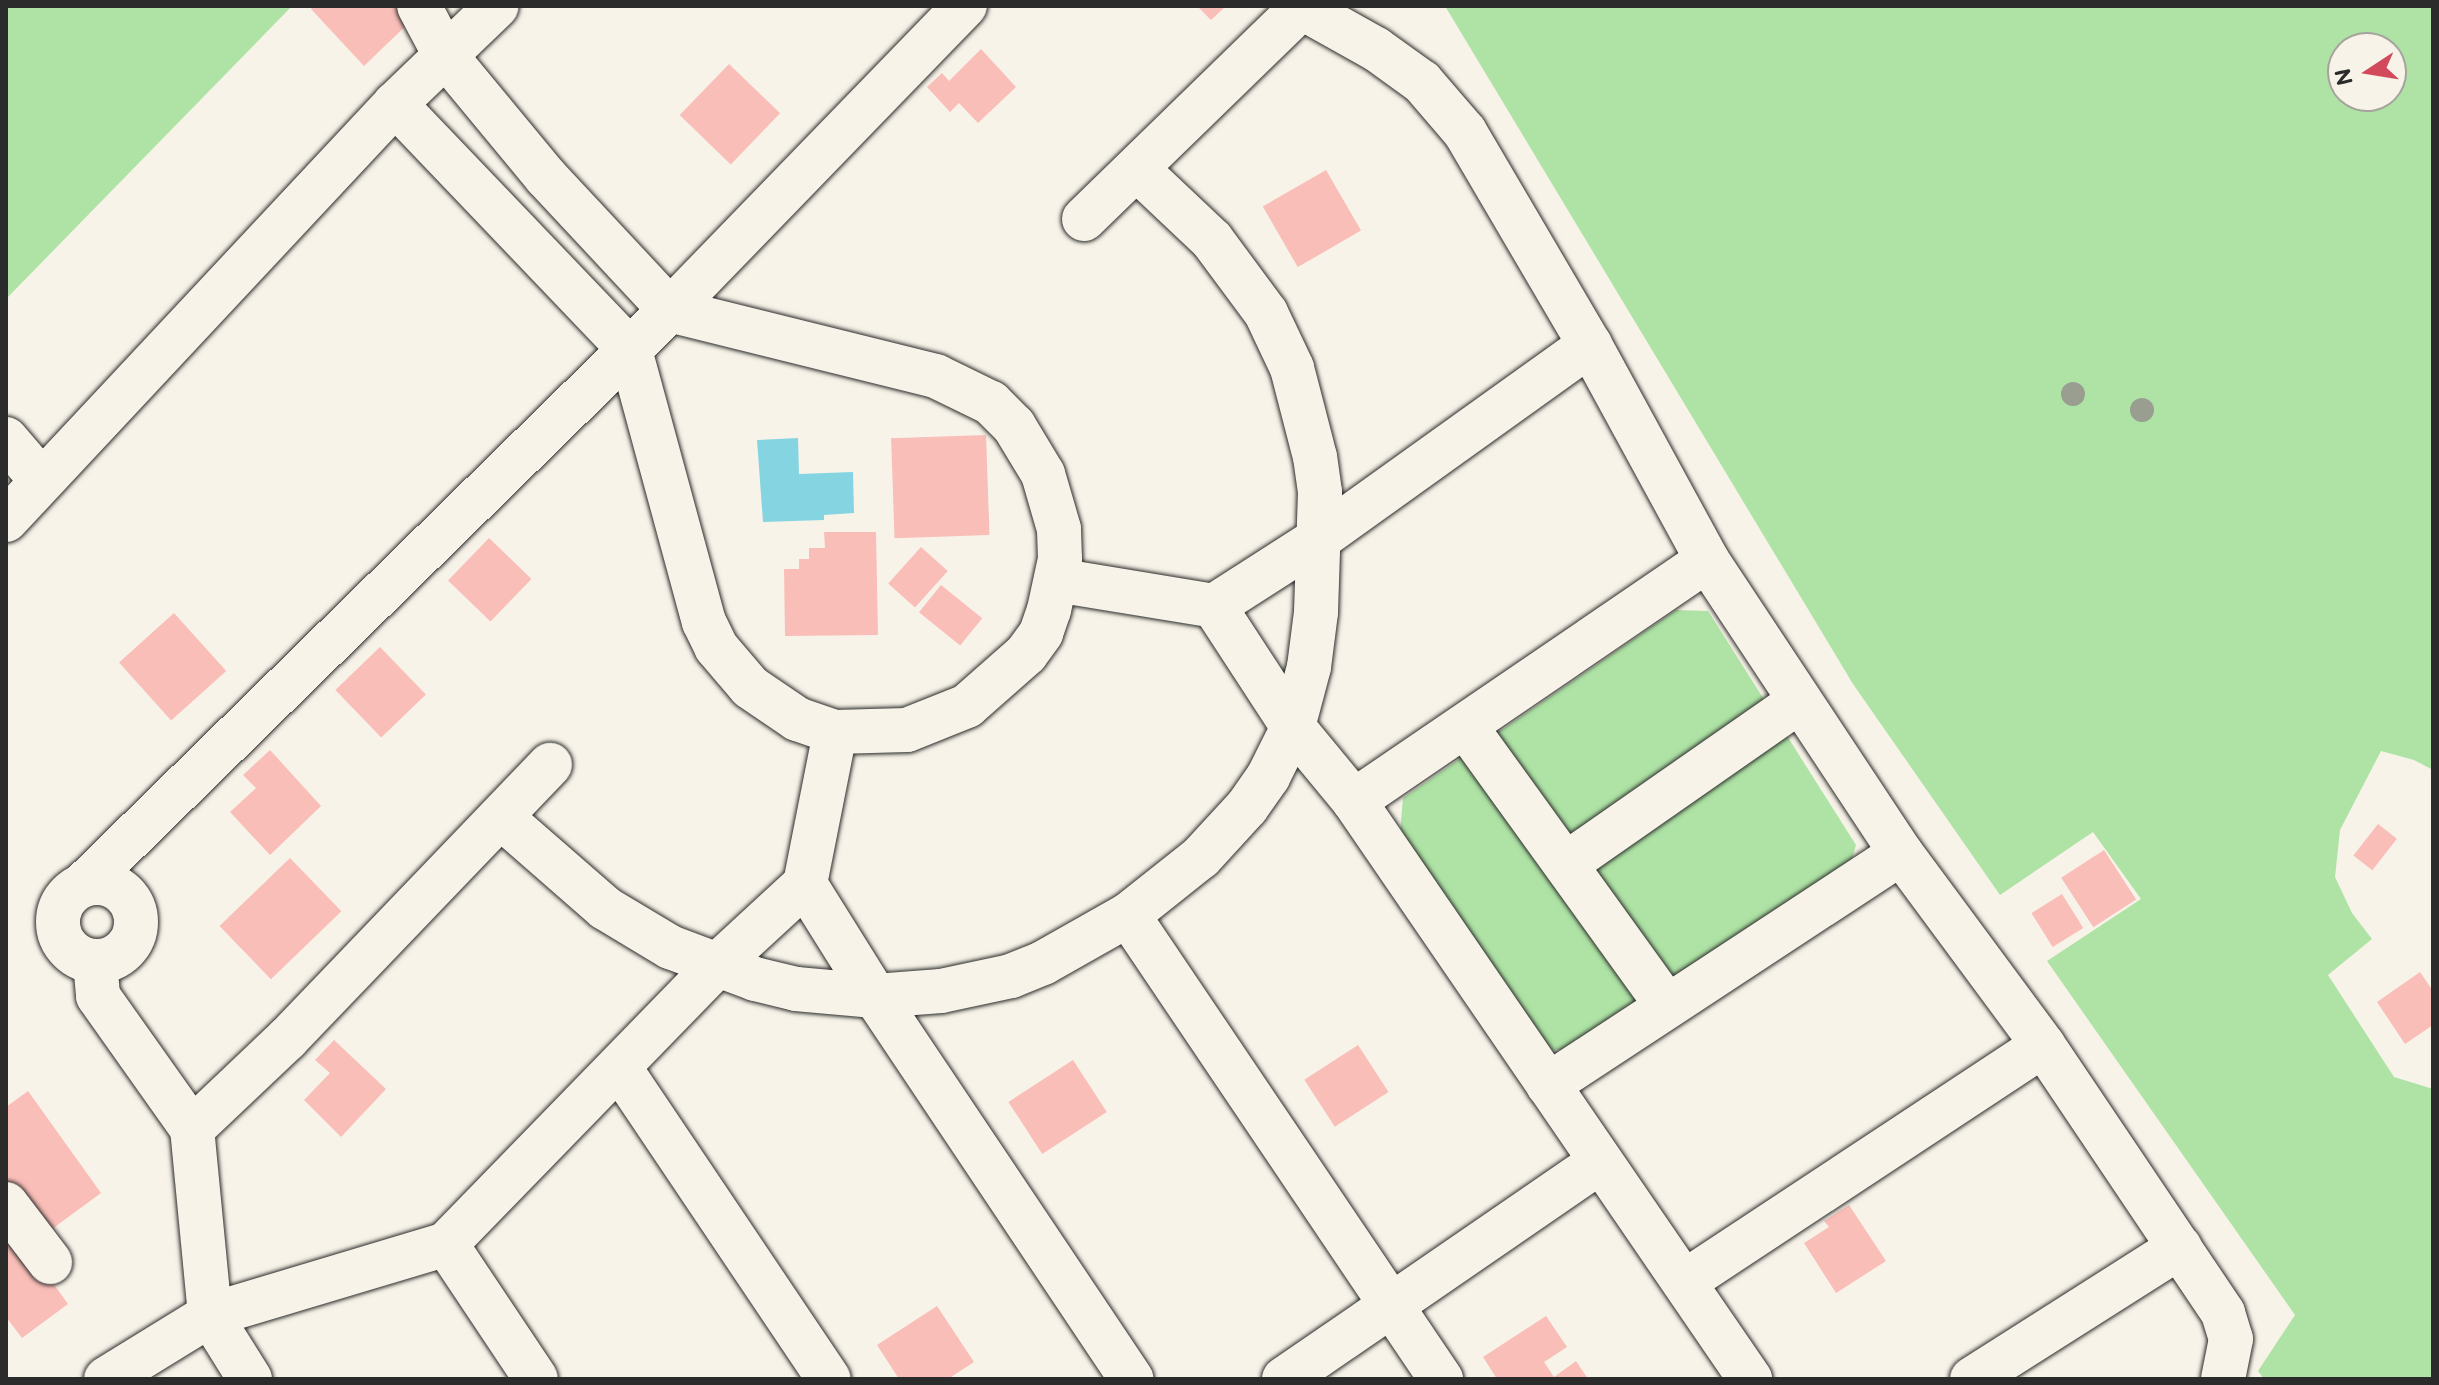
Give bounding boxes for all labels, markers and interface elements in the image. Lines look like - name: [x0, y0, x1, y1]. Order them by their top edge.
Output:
- north arrow: [2327, 32, 2407, 112]
- text: N: [2330, 66, 2360, 88]

